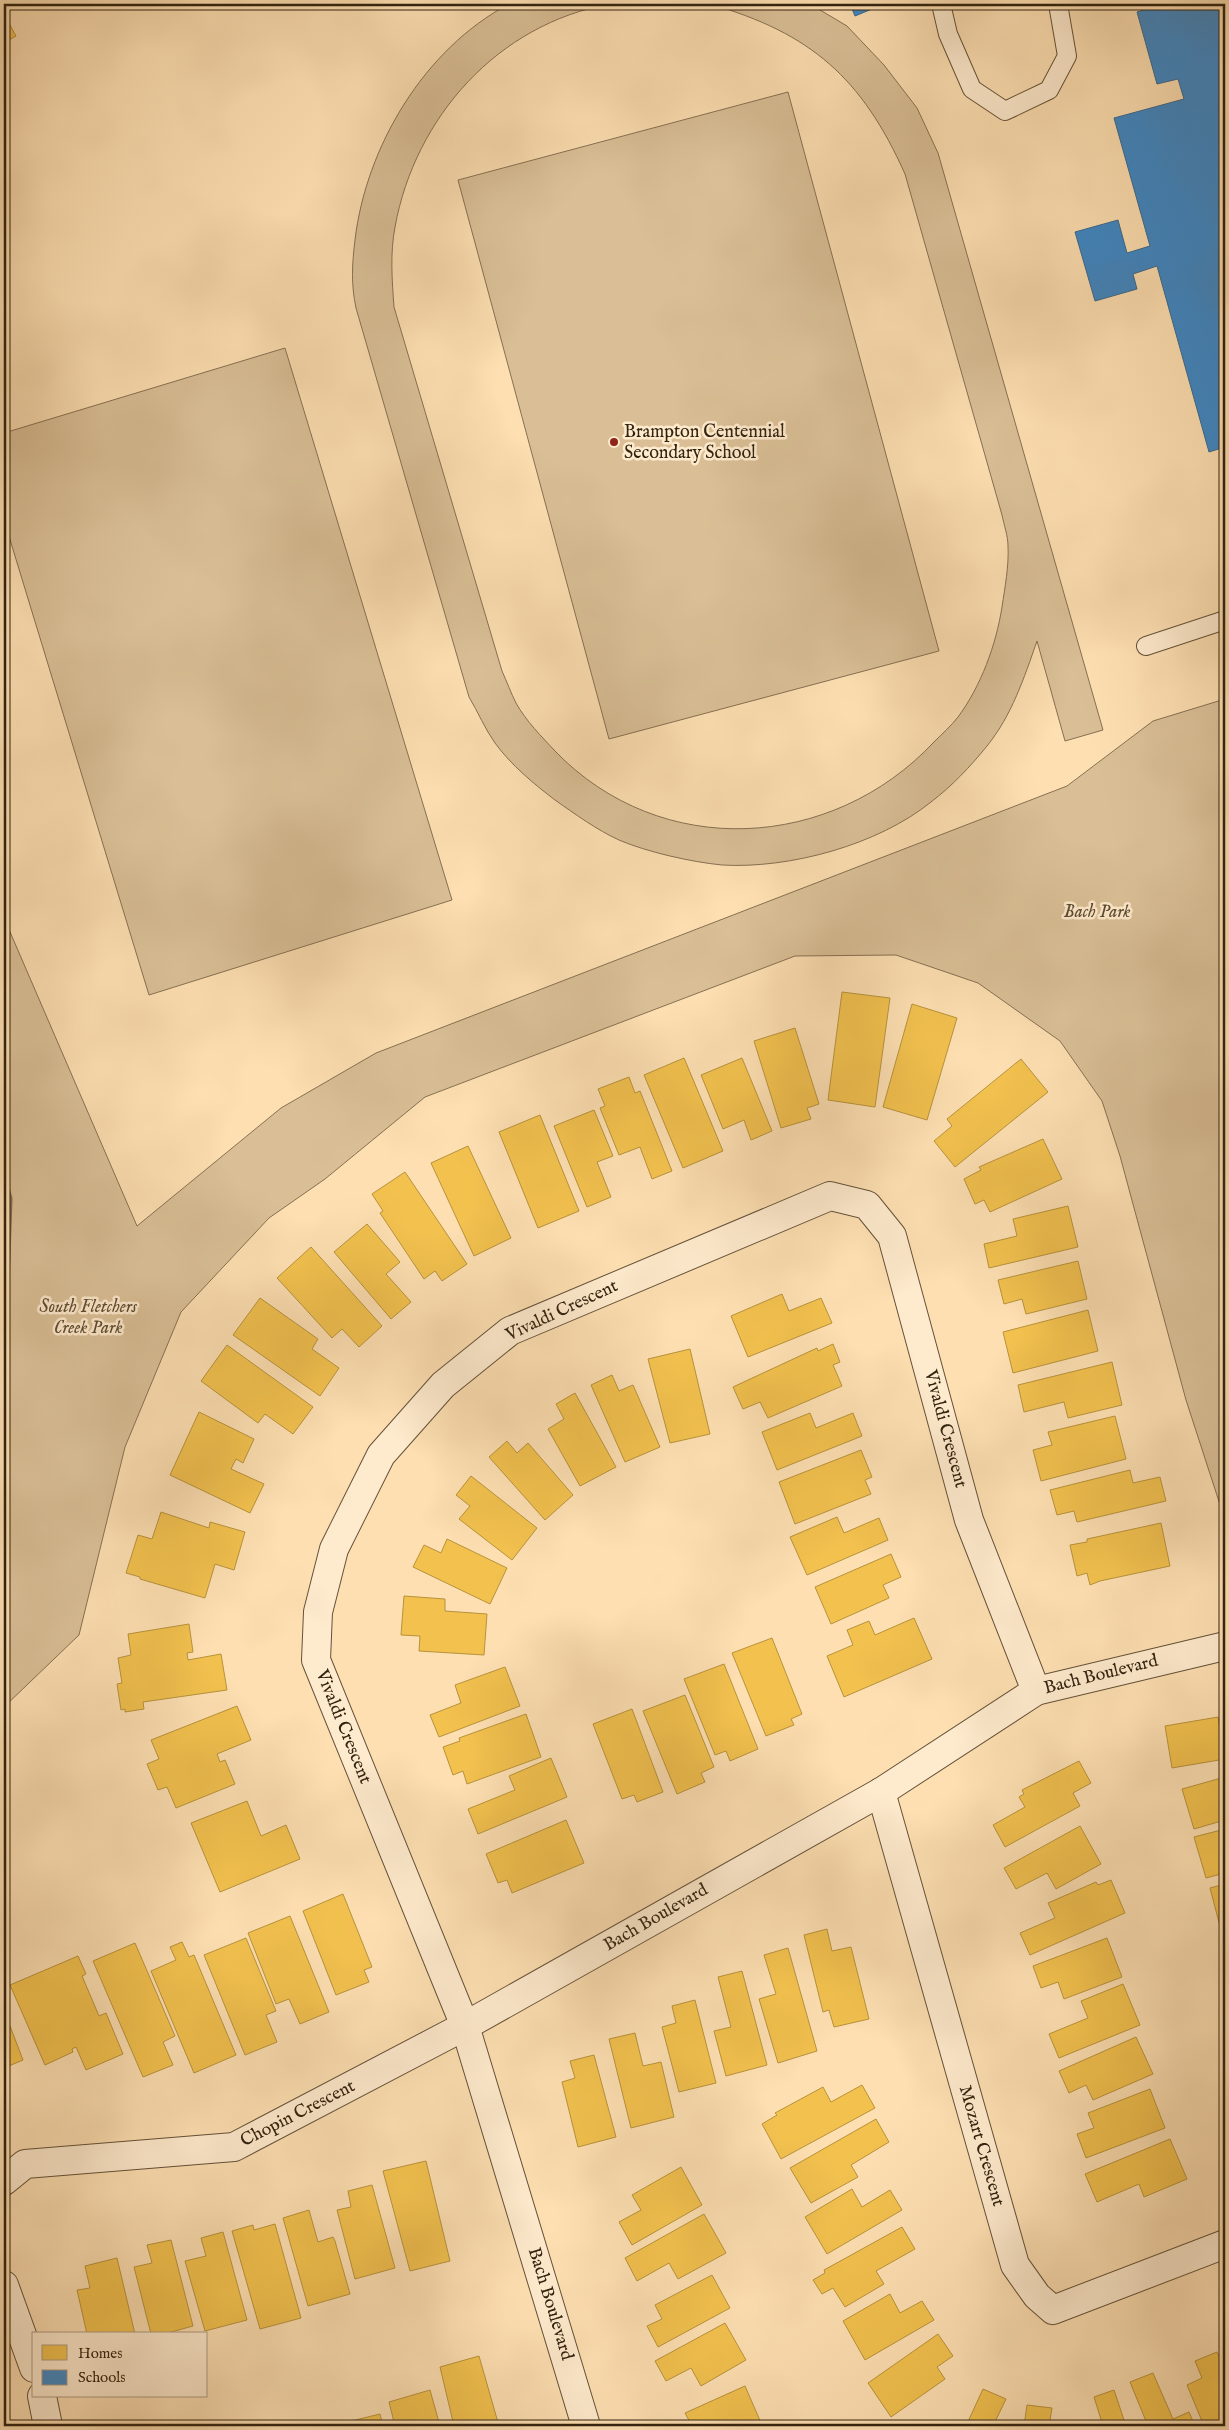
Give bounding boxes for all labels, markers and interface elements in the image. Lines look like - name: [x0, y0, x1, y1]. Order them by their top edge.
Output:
- place label: Brampton Centennial Secondary School: [624, 421, 785, 465]
- marker: Brampton Centennial Secondary School: [608, 436, 620, 448]
- park label: Bach Park: [1063, 901, 1131, 924]
- street label: Vivaldi Crescent: [501, 1275, 622, 1347]
- park label: South Fletchers Creek Park: [39, 1296, 138, 1340]
- street label: Vivaldi Crescent: [918, 1367, 972, 1490]
- street label: Bach Boulevard: [1042, 1650, 1161, 1700]
- street label: Vivaldi Crescent: [309, 1666, 376, 1787]
- street label: Bach Boulevard: [600, 1879, 713, 1957]
- street label: Chopin Crescent: [237, 2075, 359, 2153]
- street label: Mozart Crescent: [953, 2083, 1009, 2209]
- street label: Bach Boulevard: [522, 2245, 578, 2364]
- legend: [32, 2332, 208, 2398]
- text: Homes: [78, 2344, 122, 2363]
- text: Schools: [78, 2368, 126, 2387]

